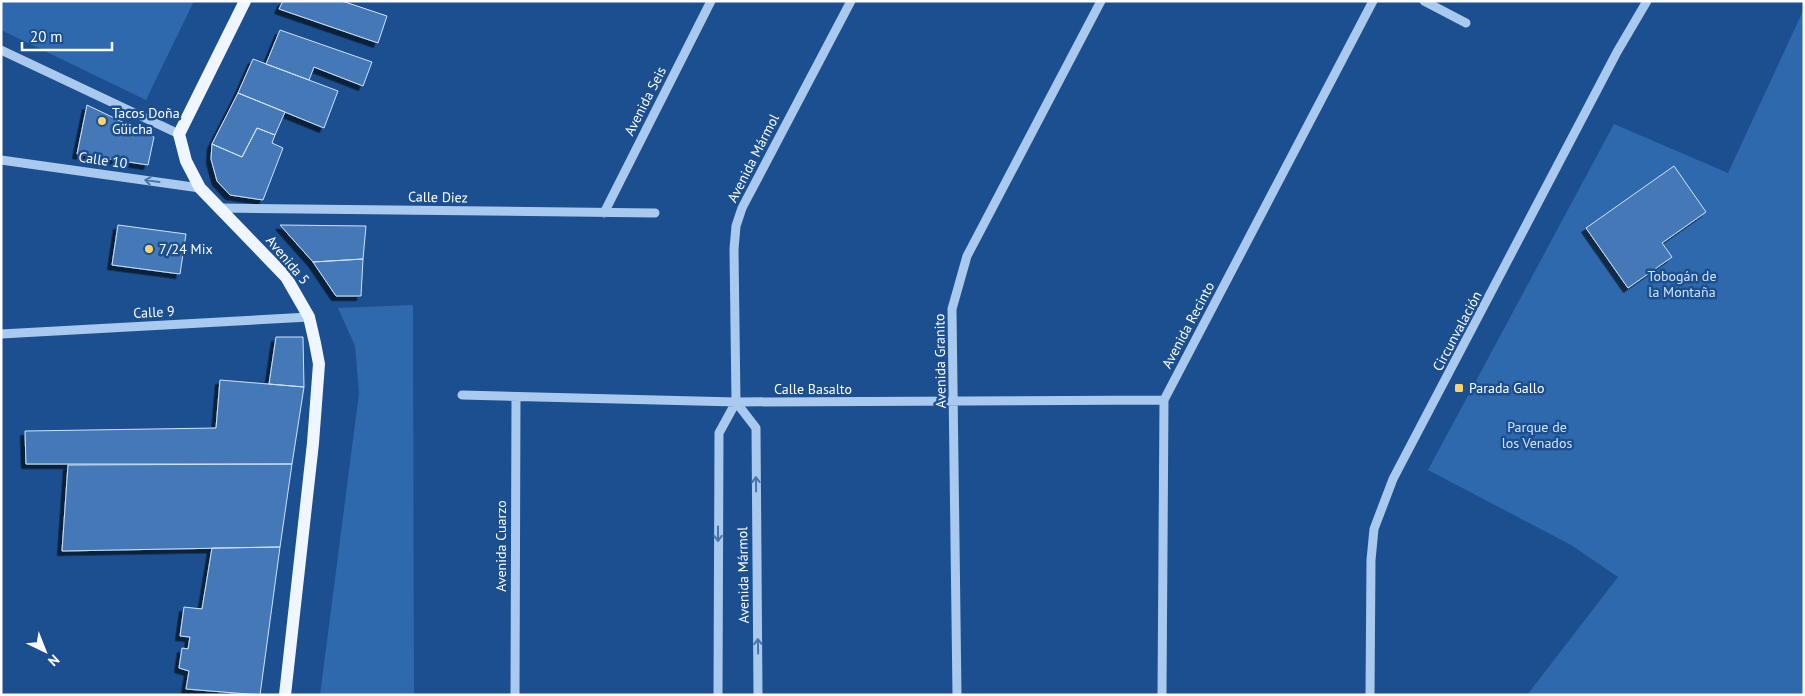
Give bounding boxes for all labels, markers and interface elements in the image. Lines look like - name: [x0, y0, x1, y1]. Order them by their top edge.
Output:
- scale bar: [22, 20, 112, 52]
- text: 20 m: [30, 27, 63, 46]
- street label: Avenida Seis: [620, 63, 670, 139]
- place label: Tacos Doña Güicha: [112, 104, 180, 138]
- street label: Avenida Mármol: [723, 111, 783, 205]
- marker: Tacos Doña Güicha: [96, 115, 108, 127]
- street label: Calle 10: [77, 148, 129, 172]
- one-way arrow: [144, 176, 160, 186]
- street label: Calle Diez: [408, 187, 468, 207]
- street label: Avenida 5: [262, 232, 314, 288]
- place label: 7/24 Mix: [159, 240, 213, 258]
- marker: 7/24 Mix: [143, 243, 155, 255]
- park label: Tobogán de la Montaña: [1647, 267, 1717, 301]
- street label: Avenida Recinto: [1158, 279, 1218, 371]
- street label: Circunvalación: [1428, 288, 1486, 374]
- street label: Calle 9: [133, 302, 175, 322]
- street label: Avenida Granito: [930, 313, 950, 409]
- place label: Parada Gallo: [1469, 379, 1544, 397]
- street label: Calle Basalto: [774, 380, 852, 398]
- marker: Parada Gallo: [1453, 382, 1465, 394]
- park label: Parque de los Venados: [1502, 418, 1572, 452]
- one-way arrow: [751, 476, 761, 492]
- street label: Avenida Cuarzo: [492, 500, 510, 592]
- one-way arrow: [713, 526, 723, 542]
- street label: Avenida Mármol: [733, 526, 753, 624]
- north arrow: [20, 626, 70, 676]
- one-way arrow: [753, 638, 763, 654]
- text: N: [44, 651, 63, 670]

